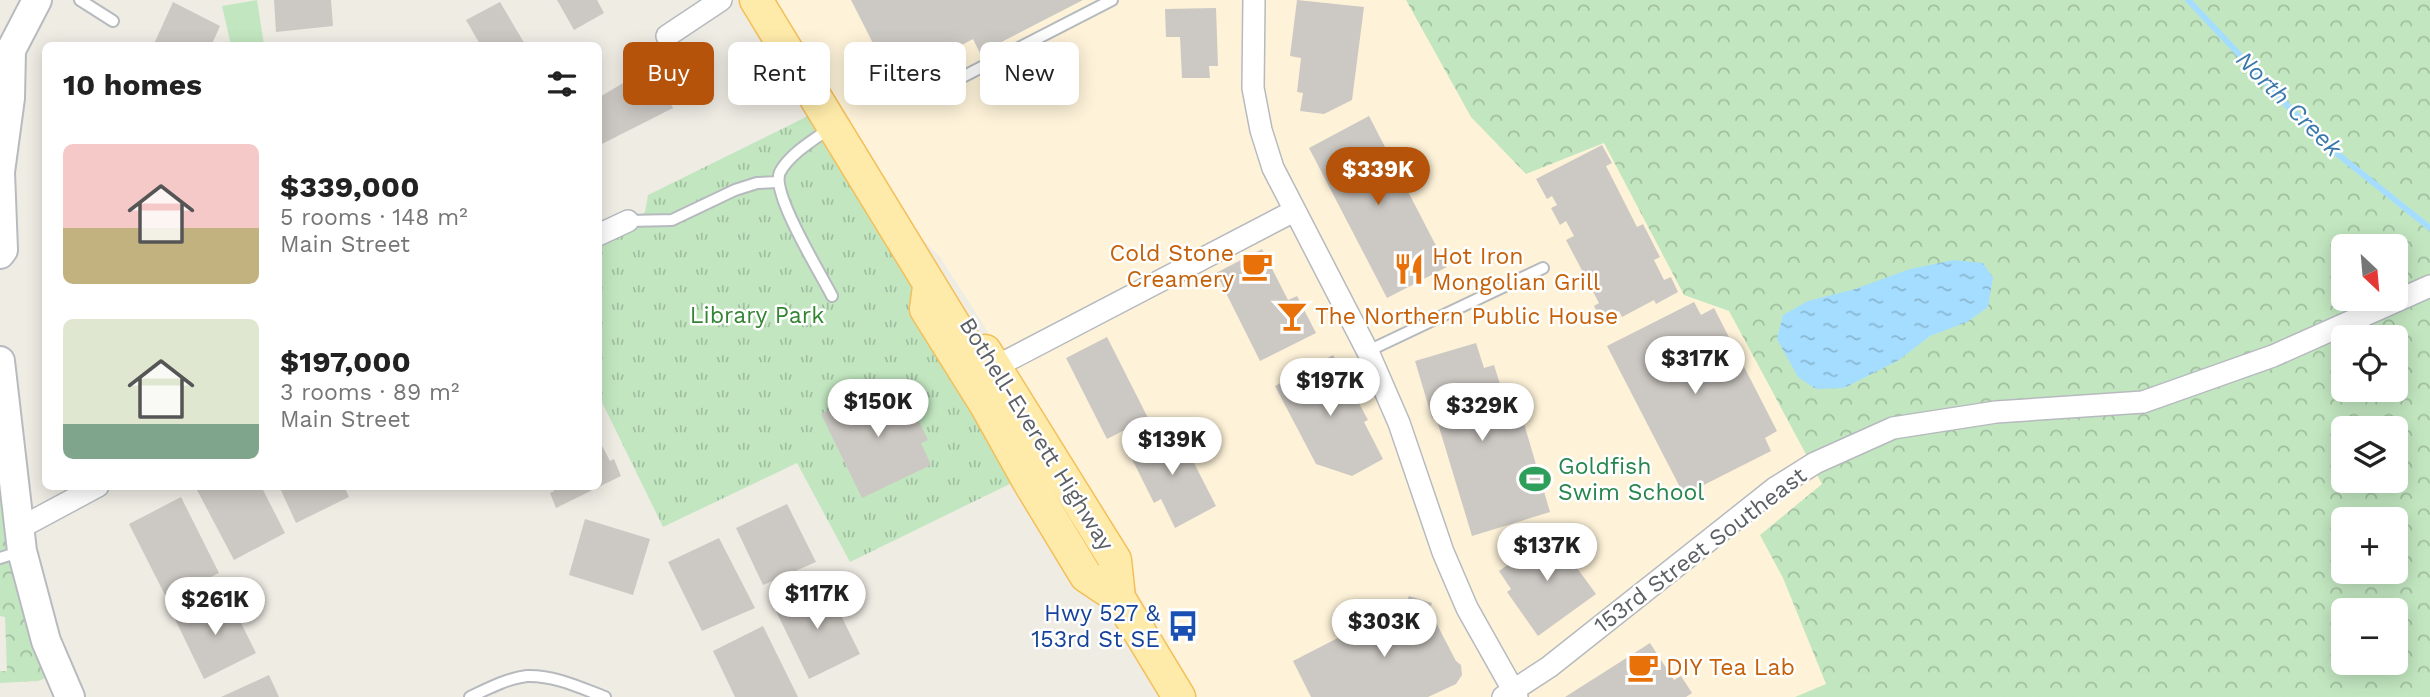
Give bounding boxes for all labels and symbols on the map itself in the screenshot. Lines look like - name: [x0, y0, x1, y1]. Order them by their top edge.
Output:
- water label: North Creek: [2230, 45, 2348, 163]
- pin: $339K: [1329, 148, 1427, 207]
- north arrow: [2331, 234, 2408, 312]
- place label: Cold Stone Creamery: [1109, 240, 1234, 293]
- place label: Hot Iron Mongolian Grill: [1432, 243, 1600, 296]
- cafe icon: Cold Stone Creamery: [1240, 249, 1274, 283]
- restaurant icon: Hot Iron Mongolian Grill: [1392, 252, 1426, 286]
- bar icon: The Northern Public House: [1275, 299, 1309, 333]
- park label: Library Park: [690, 302, 824, 329]
- place label: The Northern Public House: [1315, 303, 1618, 330]
- street label: Bothell-Everett Highway: [954, 313, 1120, 556]
- pin: $317K: [1646, 336, 1744, 396]
- pin: $197K: [1281, 358, 1379, 418]
- pin: $150K: [829, 380, 927, 439]
- pin: $329K: [1433, 384, 1531, 443]
- pin: $139K: [1123, 418, 1221, 477]
- place label: Goldfish Swim School: [1558, 453, 1704, 506]
- sports icon: Goldfish Swim School: [1518, 462, 1552, 496]
- street label: 153rd Street Southeast: [1589, 462, 1812, 639]
- pin: $137K: [1498, 524, 1596, 583]
- pin: $117K: [768, 572, 866, 631]
- pin: $261K: [166, 578, 264, 637]
- place label: Hwy 527 & 153rd St SE: [1031, 600, 1161, 653]
- pin: $303K: [1335, 600, 1433, 659]
- bus stop icon: Hwy 527 & 153rd St SE: [1166, 609, 1200, 643]
- cafe icon: DIY Tea Lab: [1626, 650, 1660, 684]
- place label: DIY Tea Lab: [1666, 654, 1795, 681]

